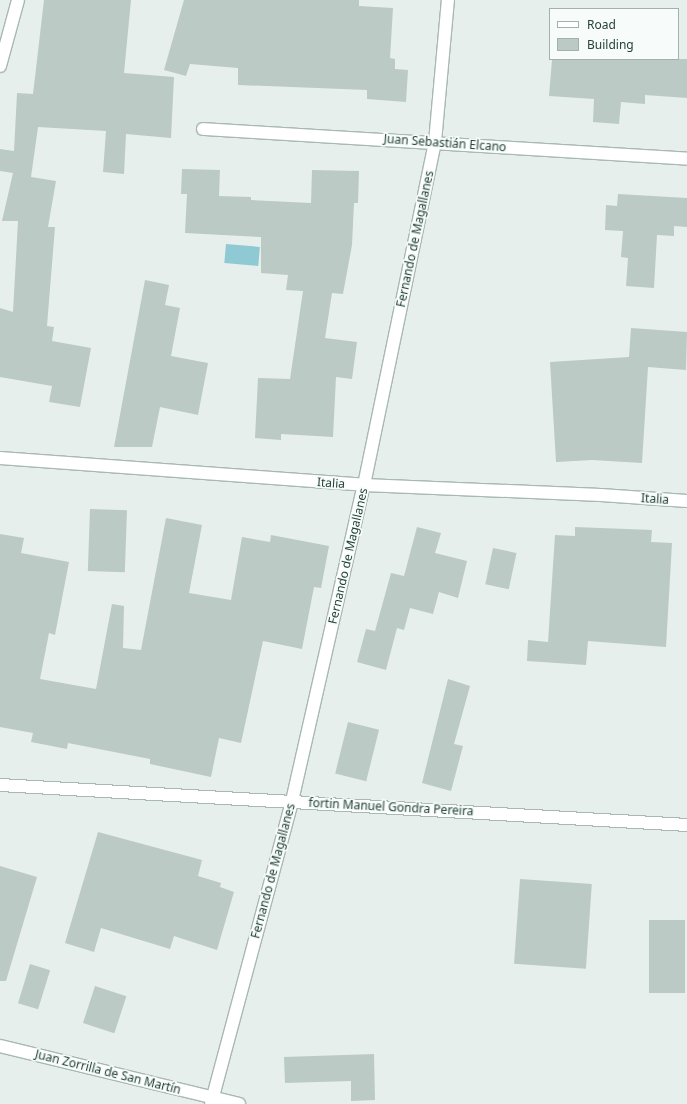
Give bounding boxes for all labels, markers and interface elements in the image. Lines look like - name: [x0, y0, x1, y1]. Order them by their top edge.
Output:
- legend: [549, 8, 679, 60]
- text: Road: [587, 16, 616, 33]
- text: Building: [587, 36, 634, 53]
- street label: Juan Sebastián Elcano: [383, 132, 507, 154]
- street label: Fernando de Magallanes: [393, 169, 437, 309]
- street label: Italia: [317, 475, 345, 491]
- street label: Fernando de Magallanes: [325, 487, 371, 625]
- street label: Italia: [641, 491, 669, 507]
- street label: fortin Manuel Gondra Pereira: [308, 795, 474, 819]
- street label: Fernando de Magallanes: [248, 802, 298, 940]
- street label: Juan Zorrilla de San Martín: [34, 1047, 182, 1097]

